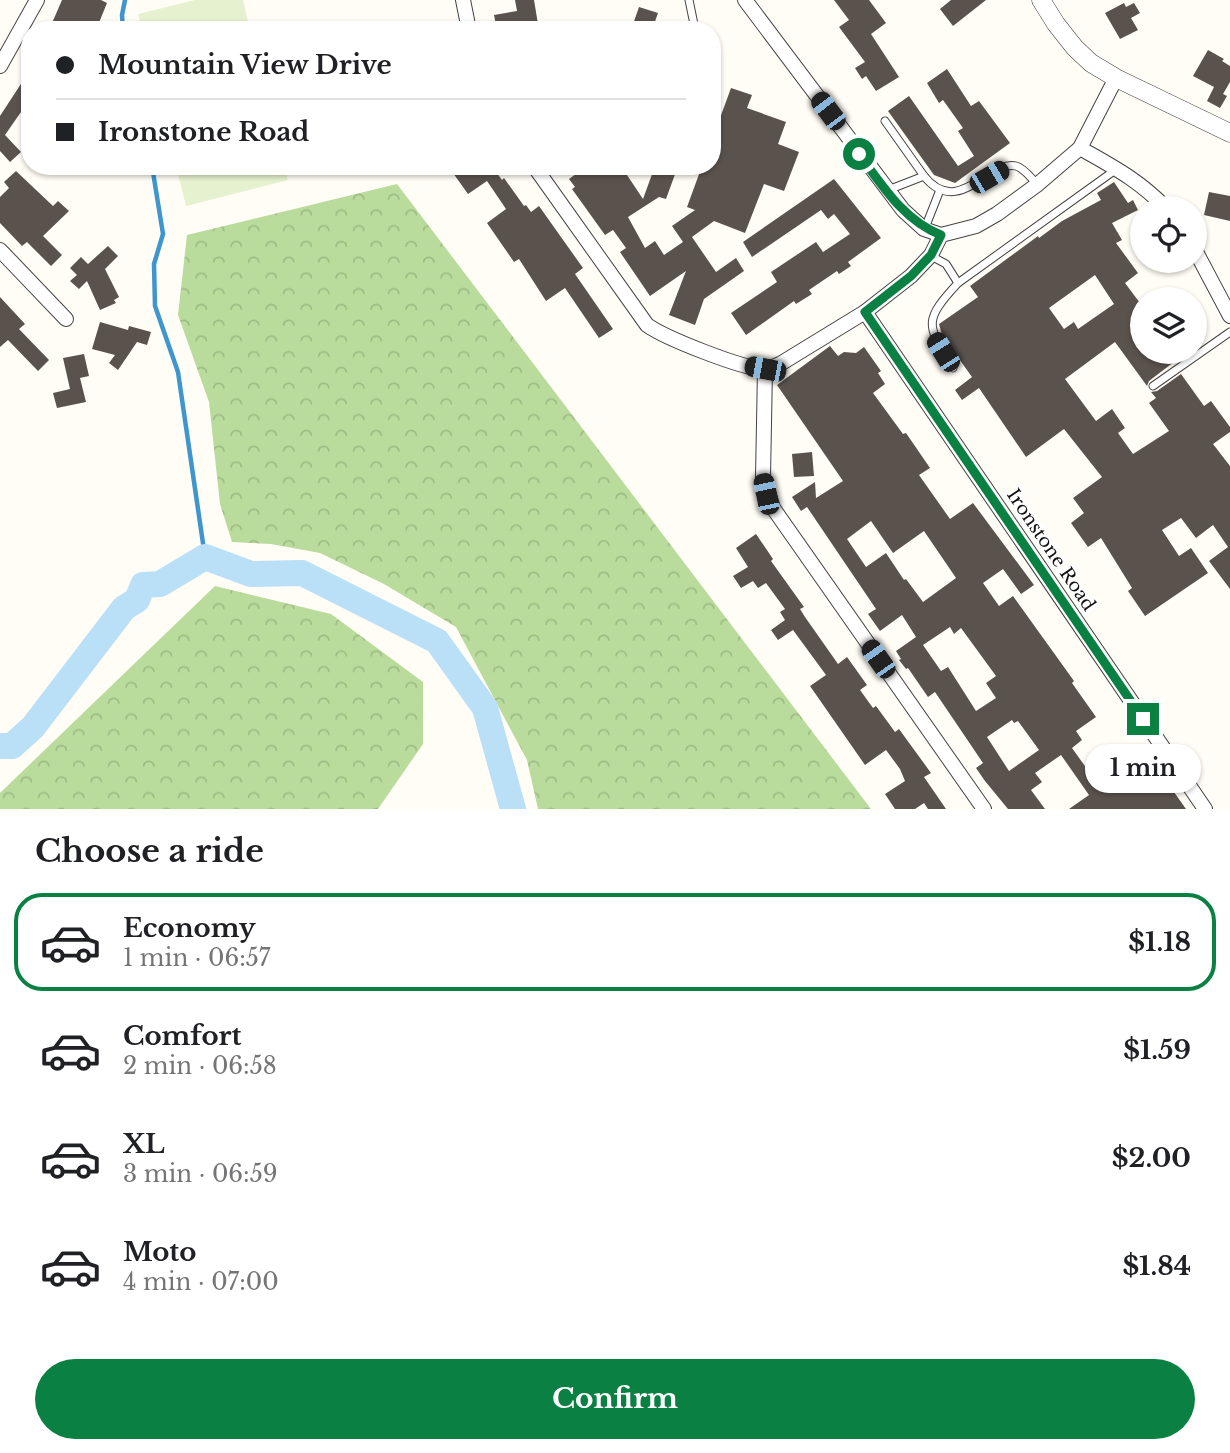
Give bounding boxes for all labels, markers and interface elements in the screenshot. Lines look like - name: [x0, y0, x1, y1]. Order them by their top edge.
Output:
- text: Mountain View Drive: [98, 49, 392, 81]
- car: [807, 88, 850, 134]
- text: Ironstone Road: [98, 116, 309, 148]
- route start: [843, 138, 875, 170]
- car: [966, 157, 1013, 197]
- map controls: [1130, 196, 1207, 364]
- button: locate: [1130, 196, 1207, 273]
- button: layers: [1130, 287, 1207, 364]
- car: [923, 329, 964, 375]
- car: [743, 355, 788, 383]
- car: [752, 471, 781, 517]
- street label: Ironstone Road: [1002, 485, 1100, 615]
- car: [858, 636, 899, 682]
- route end: [1127, 703, 1159, 735]
- callout: 1 min: [1085, 744, 1201, 792]
- text: 1 min: [1110, 754, 1176, 782]
- text: Choose a ride: [35, 831, 264, 871]
- icon: car: [39, 911, 102, 974]
- text: Economy: [123, 912, 256, 944]
- text: $1.18: [1128, 926, 1191, 958]
- text: 1 min · 06:57: [123, 944, 270, 972]
- icon: car: [39, 1019, 102, 1082]
- text: Comfort: [123, 1020, 241, 1052]
- text: $1.59: [1123, 1034, 1191, 1066]
- text: 2 min · 06:58: [123, 1052, 277, 1080]
- icon: car: [39, 1127, 102, 1190]
- text: XL: [123, 1128, 165, 1160]
- text: $2.00: [1112, 1142, 1191, 1174]
- text: 3 min · 06:59: [123, 1160, 278, 1188]
- icon: car: [39, 1235, 102, 1298]
- text: Moto: [123, 1236, 196, 1268]
- text: $1.84: [1122, 1250, 1191, 1282]
- text: 4 min · 07:00: [123, 1268, 279, 1296]
- button: Confirm: [35, 1359, 1195, 1439]

